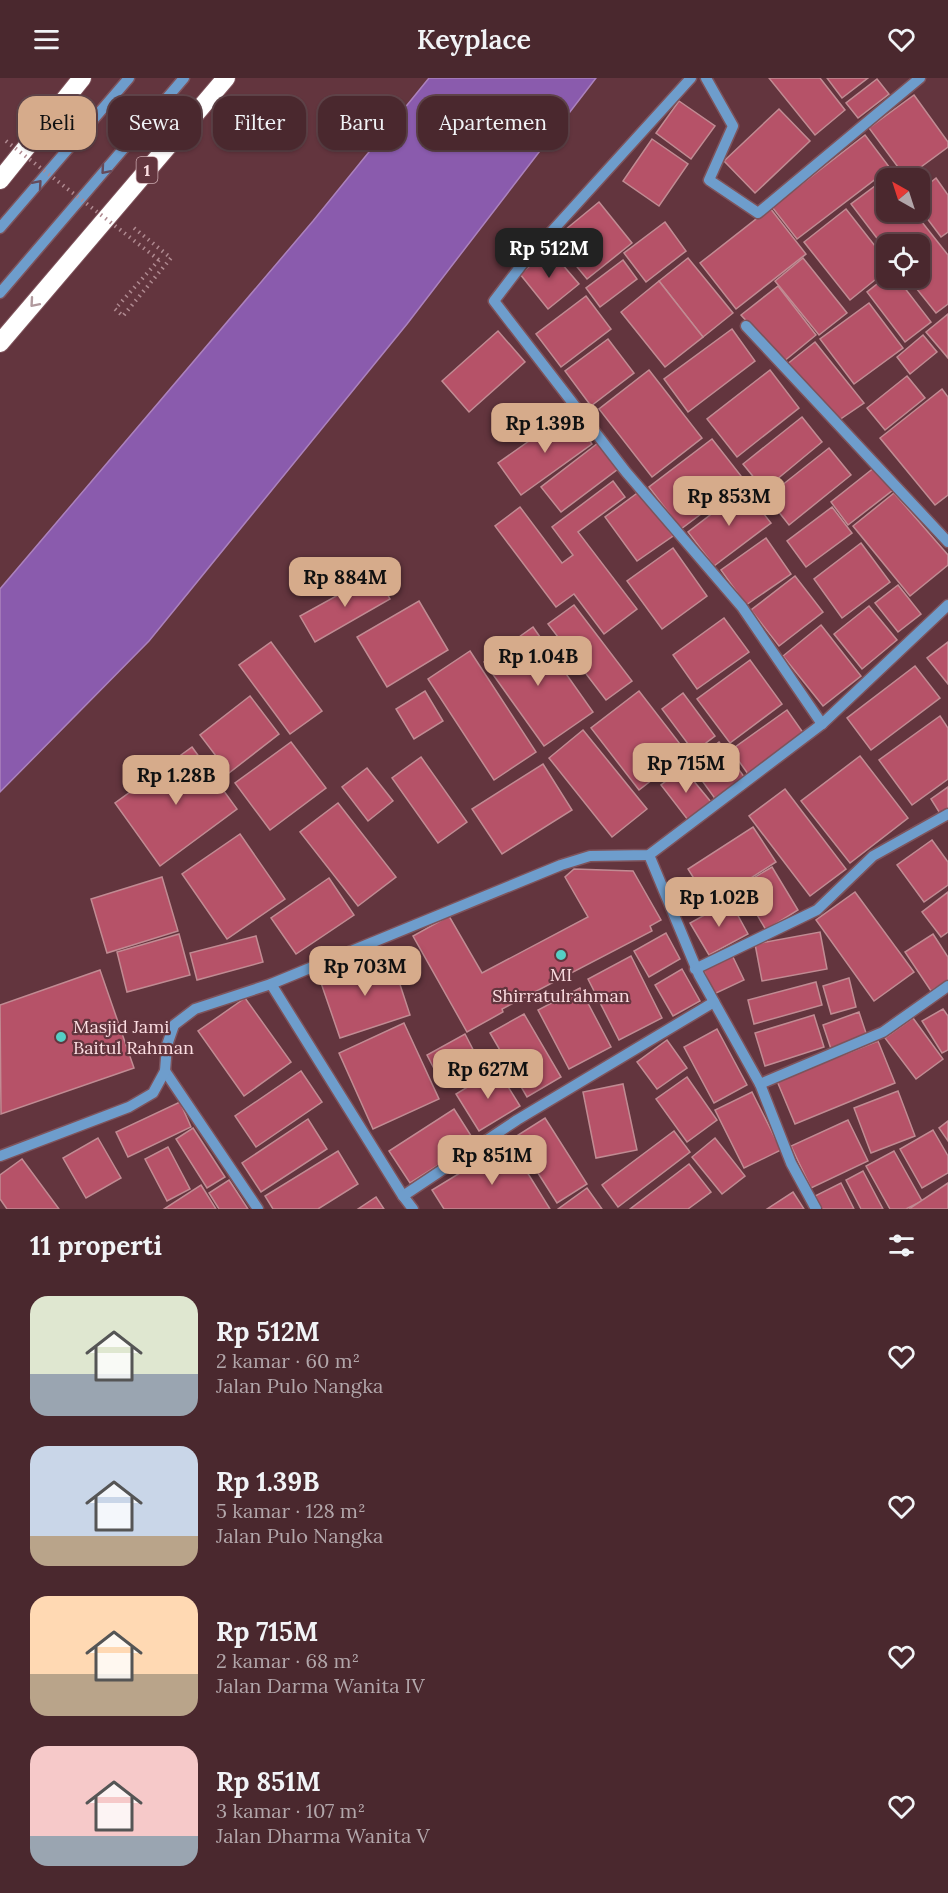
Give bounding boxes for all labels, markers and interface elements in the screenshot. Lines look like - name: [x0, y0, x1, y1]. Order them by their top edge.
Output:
- text: Keyplace: [417, 22, 531, 56]
- icon: menu: [30, 23, 63, 56]
- icon: heart: [885, 23, 918, 56]
- chip: Beli: [18, 96, 96, 150]
- chip: Sewa: [108, 96, 201, 150]
- chip: Filter: [213, 96, 306, 150]
- chip: Baru: [318, 96, 406, 150]
- chip: Apartemen: [418, 96, 568, 150]
- road number: 1: [136, 157, 158, 183]
- one-way arrow: [101, 163, 112, 174]
- north arrow: [876, 168, 930, 222]
- map controls: [876, 168, 930, 288]
- one-way arrow: [31, 180, 42, 191]
- pin: Rp 512M: [494, 228, 604, 279]
- button: locate: [876, 234, 930, 288]
- text: Rp 512M: [509, 235, 589, 260]
- one-way arrow: [30, 296, 41, 307]
- pin: Rp 1.39B: [483, 403, 607, 454]
- text: Rp 1.39B: [505, 410, 585, 435]
- pin: Rp 853M: [674, 476, 784, 527]
- text: Rp 853M: [687, 483, 771, 508]
- pin: Rp 884M: [290, 557, 400, 608]
- text: Rp 884M: [303, 564, 387, 589]
- pin: Rp 1.04B: [476, 636, 600, 687]
- text: Rp 1.04B: [498, 643, 578, 668]
- pin: Rp 715M: [631, 743, 741, 794]
- text: Rp 715M: [647, 750, 725, 775]
- pin: Rp 1.28B: [114, 755, 238, 806]
- text: Rp 1.28B: [137, 762, 215, 787]
- pin: Rp 1.02B: [657, 877, 781, 928]
- text: Rp 1.02B: [679, 884, 759, 909]
- pin: Rp 703M: [310, 946, 420, 997]
- marker: MI Shirratulrahman: [554, 948, 568, 962]
- text: Rp 703M: [323, 953, 407, 978]
- place label: MI Shirratulrahman: [492, 963, 630, 1007]
- place label: Masjid Jami Baitul Rahman: [73, 1015, 194, 1059]
- marker: Masjid Jami Baitul Rahman: [54, 1030, 68, 1044]
- pin: Rp 627M: [433, 1049, 543, 1100]
- text: Rp 627M: [447, 1056, 529, 1081]
- pin: Rp 851M: [437, 1135, 547, 1186]
- text: Rp 851M: [452, 1142, 532, 1167]
- text: 11 properti: [30, 1229, 162, 1262]
- icon: filters: [885, 1229, 918, 1262]
- text: Rp 512M: [216, 1315, 320, 1348]
- icon: home: [78, 1320, 150, 1392]
- icon: heart: [885, 1340, 918, 1373]
- text: 2 kamar · 60 m²: [216, 1348, 360, 1373]
- text: Jalan Pulo Nangka: [216, 1373, 383, 1398]
- text: Rp 1.39B: [216, 1465, 319, 1498]
- icon: home: [78, 1470, 150, 1542]
- icon: heart: [885, 1490, 918, 1523]
- text: 5 kamar · 128 m²: [216, 1498, 366, 1523]
- text: Jalan Pulo Nangka: [216, 1523, 383, 1548]
- text: Rp 715M: [216, 1615, 318, 1648]
- icon: home: [78, 1620, 150, 1692]
- icon: heart: [885, 1640, 918, 1673]
- text: 2 kamar · 68 m²: [216, 1648, 359, 1673]
- text: Jalan Darma Wanita IV: [216, 1673, 424, 1698]
- text: Rp 851M: [216, 1765, 321, 1798]
- icon: home: [78, 1770, 150, 1842]
- icon: heart: [885, 1790, 918, 1823]
- text: 3 kamar · 107 m²: [216, 1798, 365, 1823]
- text: Jalan Dharma Wanita V: [216, 1823, 430, 1848]

